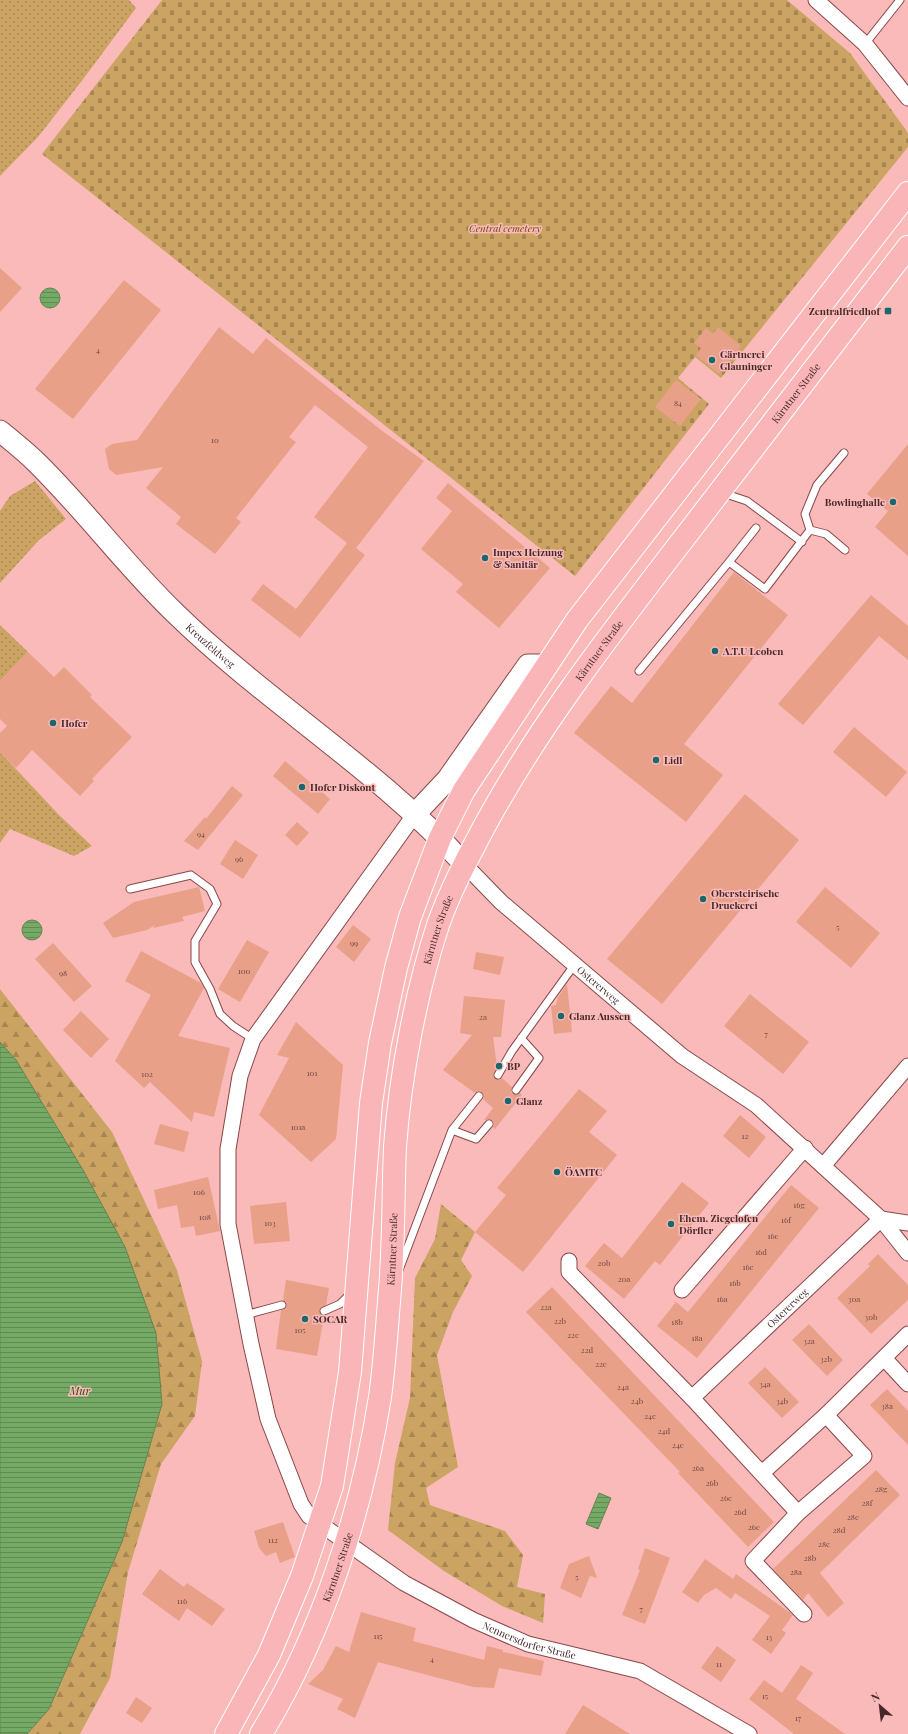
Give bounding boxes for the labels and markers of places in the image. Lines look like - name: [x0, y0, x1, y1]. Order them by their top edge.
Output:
- place label: Zentralfriedhof: [809, 304, 881, 318]
- marker: Zentralfriedhof: [883, 306, 893, 316]
- place label: Gärtnerei Glauninger: [720, 347, 772, 373]
- marker: Gärtnerei Glauninger: [707, 355, 717, 365]
- place label: Bowlinghalle: [825, 495, 885, 509]
- marker: Bowlinghalle: [888, 497, 898, 507]
- place label: Impex Heizung & Sanitär: [493, 545, 563, 571]
- marker: Impex Heizung & Sanitär: [480, 553, 490, 563]
- place label: A.T.U Leoben: [722, 644, 784, 658]
- marker: A.T.U Leoben: [710, 646, 720, 656]
- place label: Hofer: [61, 716, 88, 730]
- marker: Hofer: [48, 718, 58, 728]
- place label: Lidl: [664, 753, 682, 767]
- marker: Lidl: [651, 755, 661, 765]
- place label: Hofer Diskont: [310, 780, 376, 794]
- marker: Hofer Diskont: [297, 782, 307, 792]
- place label: Obersteirische Druckerei: [711, 886, 779, 912]
- marker: Obersteirische Druckerei: [698, 894, 708, 904]
- place label: Glanz Aussen: [569, 1009, 631, 1023]
- marker: Glanz Aussen: [556, 1011, 566, 1021]
- place label: BP: [507, 1059, 521, 1073]
- marker: BP: [494, 1061, 504, 1071]
- place label: Glanz: [516, 1094, 543, 1108]
- marker: Glanz: [503, 1096, 513, 1106]
- place label: ÖAMTC: [565, 1165, 602, 1179]
- marker: ÖAMTC: [552, 1167, 562, 1177]
- place label: Ehem. Ziegelofen Dörfler: [679, 1211, 759, 1237]
- marker: Ehem. Ziegelofen Dörfler: [666, 1219, 676, 1229]
- place label: SOCAR: [313, 1312, 348, 1326]
- marker: SOCAR: [300, 1314, 310, 1324]

